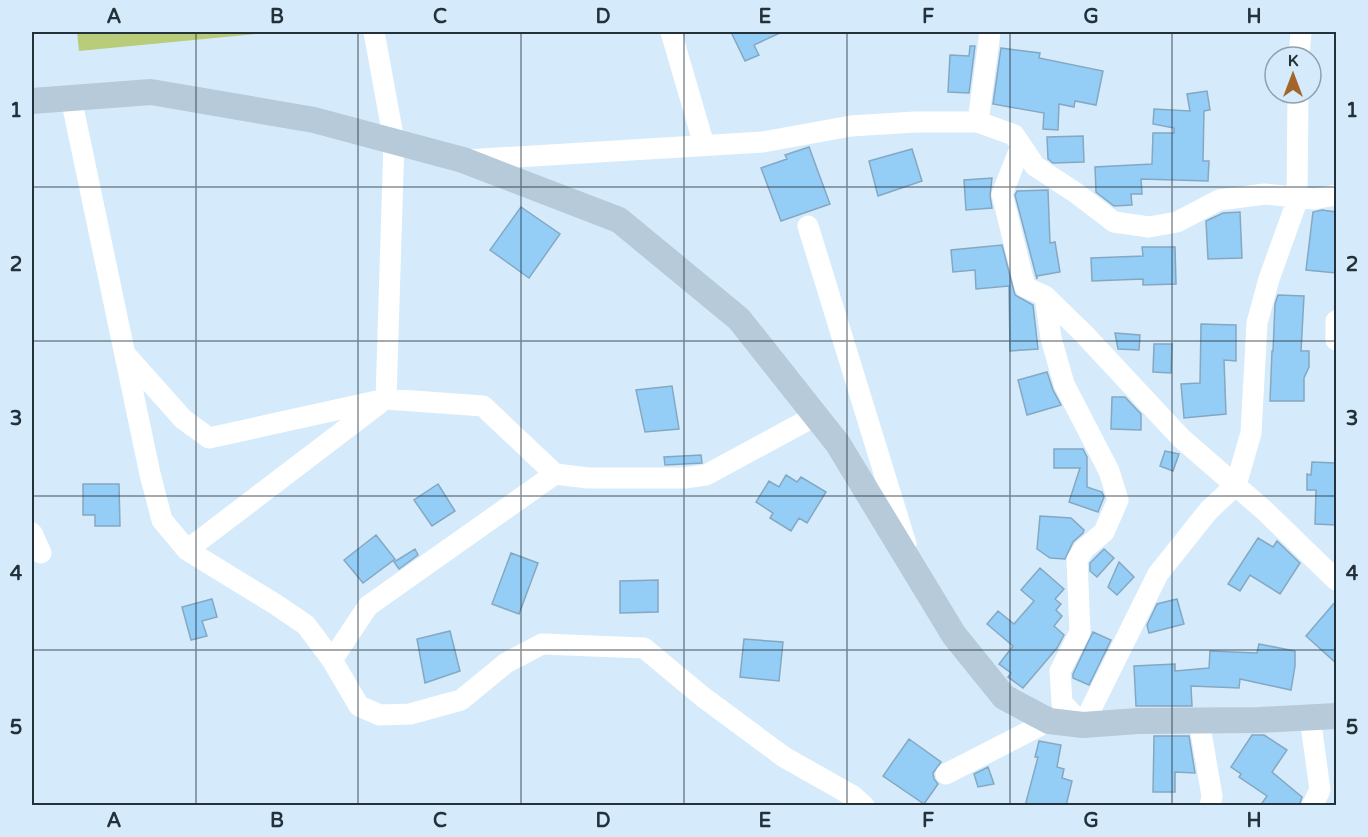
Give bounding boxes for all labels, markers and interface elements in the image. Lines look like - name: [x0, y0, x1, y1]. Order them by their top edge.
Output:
- text: A: [107, 5, 122, 29]
- text: B: [270, 5, 284, 29]
- text: C: [433, 5, 447, 29]
- text: D: [595, 5, 611, 29]
- text: E: [759, 5, 772, 29]
- text: F: [922, 5, 934, 29]
- text: G: [1083, 5, 1099, 29]
- text: H: [1246, 5, 1262, 29]
- north arrow: [1263, 45, 1323, 105]
- text: K: [1288, 51, 1299, 71]
- text: 1: [10, 99, 22, 123]
- text: 1: [1346, 99, 1358, 123]
- text: 2: [10, 253, 22, 277]
- text: 2: [1346, 253, 1358, 277]
- text: 3: [10, 407, 22, 431]
- text: 3: [1346, 407, 1358, 431]
- text: 4: [10, 562, 23, 586]
- text: 4: [1346, 562, 1359, 586]
- text: 5: [10, 716, 22, 740]
- text: 5: [1346, 716, 1358, 740]
- text: A: [107, 809, 122, 833]
- text: B: [270, 809, 284, 833]
- text: C: [433, 809, 447, 833]
- text: D: [595, 809, 611, 833]
- text: E: [759, 809, 772, 833]
- text: F: [922, 809, 934, 833]
- text: G: [1083, 809, 1099, 833]
- text: H: [1246, 809, 1262, 833]

